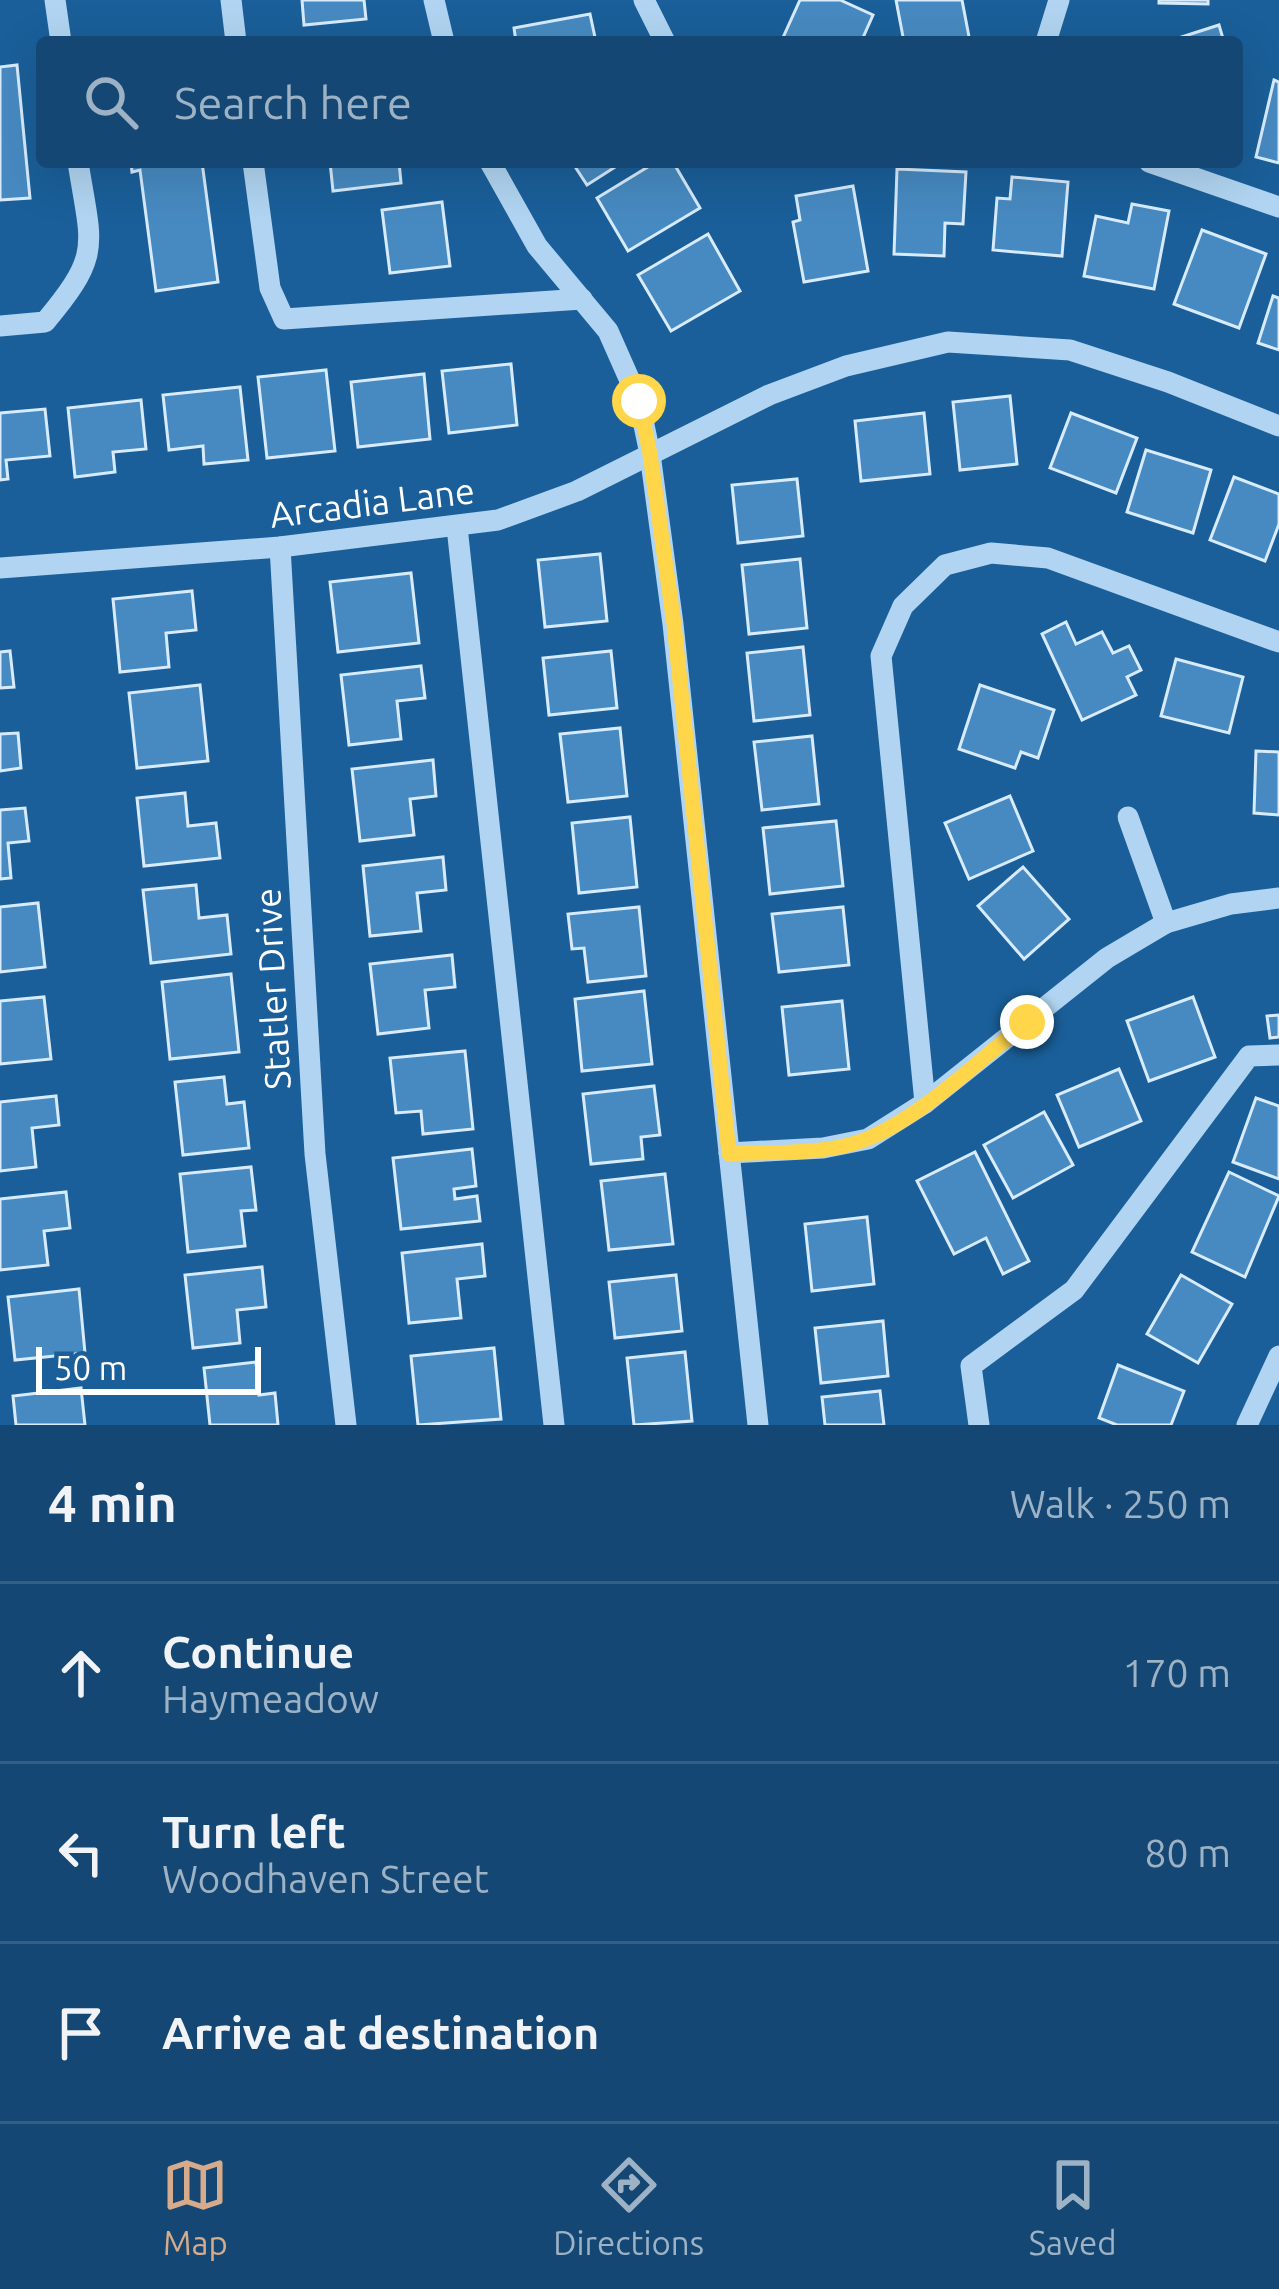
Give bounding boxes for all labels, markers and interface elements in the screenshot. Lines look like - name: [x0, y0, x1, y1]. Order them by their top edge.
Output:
- search box: [36, 36, 1243, 168]
- icon: search: [78, 69, 144, 135]
- text: Search here: [174, 77, 412, 128]
- route start: [612, 374, 666, 428]
- street label: Arcadia Lane: [267, 469, 477, 535]
- street label: Statler Drive: [246, 887, 298, 1091]
- route end: [1000, 995, 1054, 1049]
- scale bar: [36, 1341, 261, 1394]
- text: 50 m: [54, 1349, 127, 1386]
- text: 4 min: [48, 1474, 177, 1532]
- text: Walk · 250 m: [1010, 1482, 1231, 1525]
- text: Continue: [162, 1626, 354, 1677]
- icon: ahead: [48, 1640, 114, 1706]
- text: 170 m: [1122, 1651, 1231, 1694]
- text: Haymeadow: [162, 1677, 379, 1720]
- text: Turn left: [162, 1806, 346, 1857]
- icon: left: [48, 1820, 114, 1886]
- text: 80 m: [1144, 1831, 1231, 1874]
- text: Woodhaven Street: [162, 1857, 489, 1900]
- icon: arrive: [48, 2000, 114, 2066]
- text: Arrive at destination: [162, 2007, 599, 2058]
- tab: Map: [162, 2152, 228, 2261]
- tab: Directions: [553, 2152, 704, 2261]
- tab: Saved: [1029, 2152, 1117, 2261]

